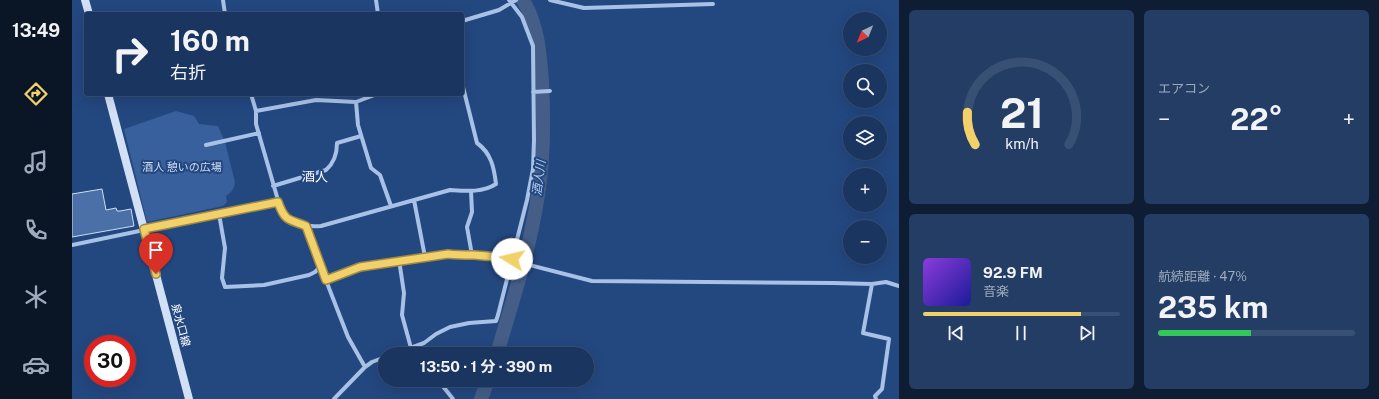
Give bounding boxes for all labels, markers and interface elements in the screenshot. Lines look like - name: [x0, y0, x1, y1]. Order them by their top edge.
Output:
- north arrow: [843, 12, 887, 56]
- map controls: [843, 12, 887, 264]
- text: 13:49: [12, 20, 60, 41]
- text: 160 m: [170, 24, 250, 57]
- icon: right: [104, 28, 156, 80]
- text: 右折: [170, 62, 206, 83]
- button: search: [843, 64, 887, 108]
- icon: directions: [22, 80, 50, 108]
- text: エアコン: [1158, 81, 1210, 96]
- text: 21: [999, 88, 1044, 137]
- text: 22°: [1230, 101, 1283, 137]
- text: −: [1158, 106, 1170, 132]
- text: +: [1343, 106, 1355, 132]
- button: layers: [843, 116, 887, 160]
- text: km/h: [1005, 134, 1038, 151]
- icon: music: [22, 148, 50, 176]
- water label: 酒人川: [530, 157, 548, 197]
- park label: 酒人 憩いの広場: [142, 161, 222, 173]
- button: +: [843, 168, 887, 212]
- district label: 酒人: [302, 169, 328, 184]
- icon: phone: [22, 216, 50, 244]
- button: −: [843, 220, 887, 264]
- pin: [139, 233, 173, 274]
- position arrow: [491, 238, 533, 280]
- icon: arrive: [145, 239, 167, 261]
- text: 92.9 FM: [983, 264, 1043, 281]
- text: 航続距離 · 47%: [1158, 269, 1247, 284]
- icon: climate: [22, 283, 50, 311]
- text: 音楽: [983, 284, 1009, 299]
- text: 235 km: [1158, 289, 1268, 325]
- street label: 泉水口線: [170, 302, 192, 348]
- icon: previous: [945, 322, 967, 344]
- icon: pause: [1010, 322, 1032, 344]
- icon: next: [1076, 322, 1098, 344]
- speed limit sign: 30: [84, 335, 136, 387]
- icon: car: [22, 351, 50, 379]
- text: 13:50 · 1 分 · 390 m: [420, 358, 552, 375]

